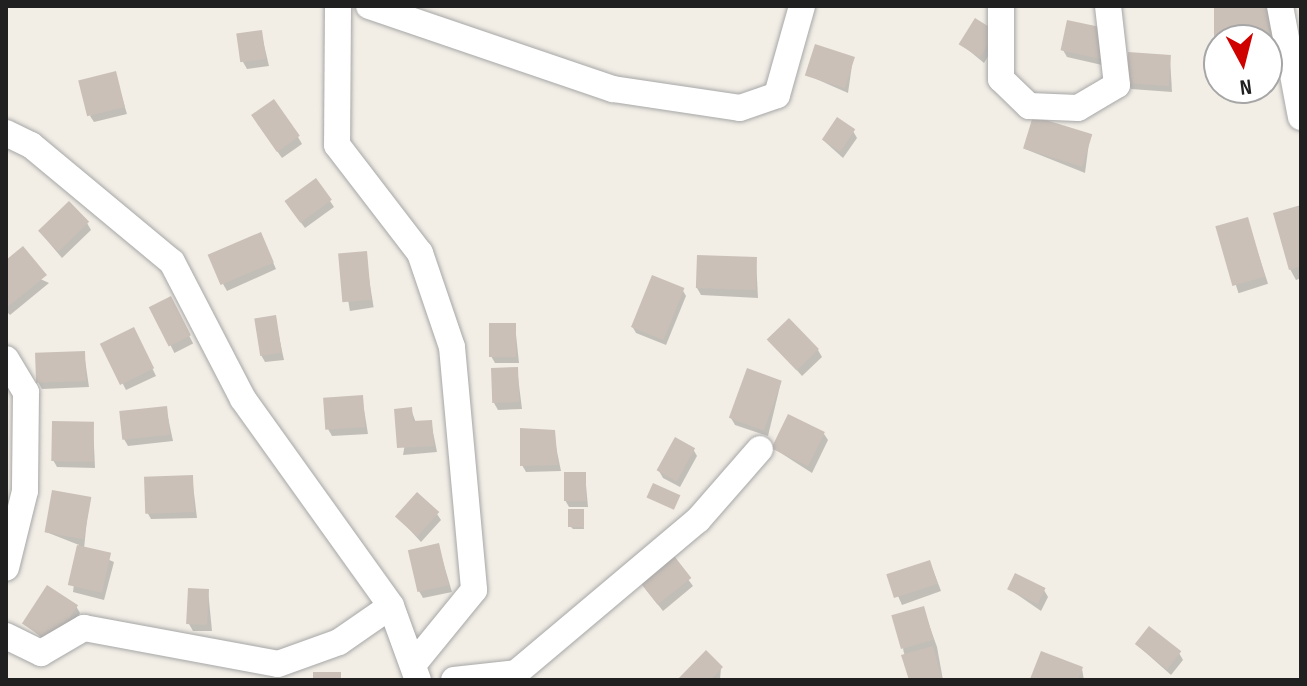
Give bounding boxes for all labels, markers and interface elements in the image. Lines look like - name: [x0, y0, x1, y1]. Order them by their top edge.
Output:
- north arrow: [1203, 24, 1283, 104]
- text: N: [1238, 72, 1253, 100]

